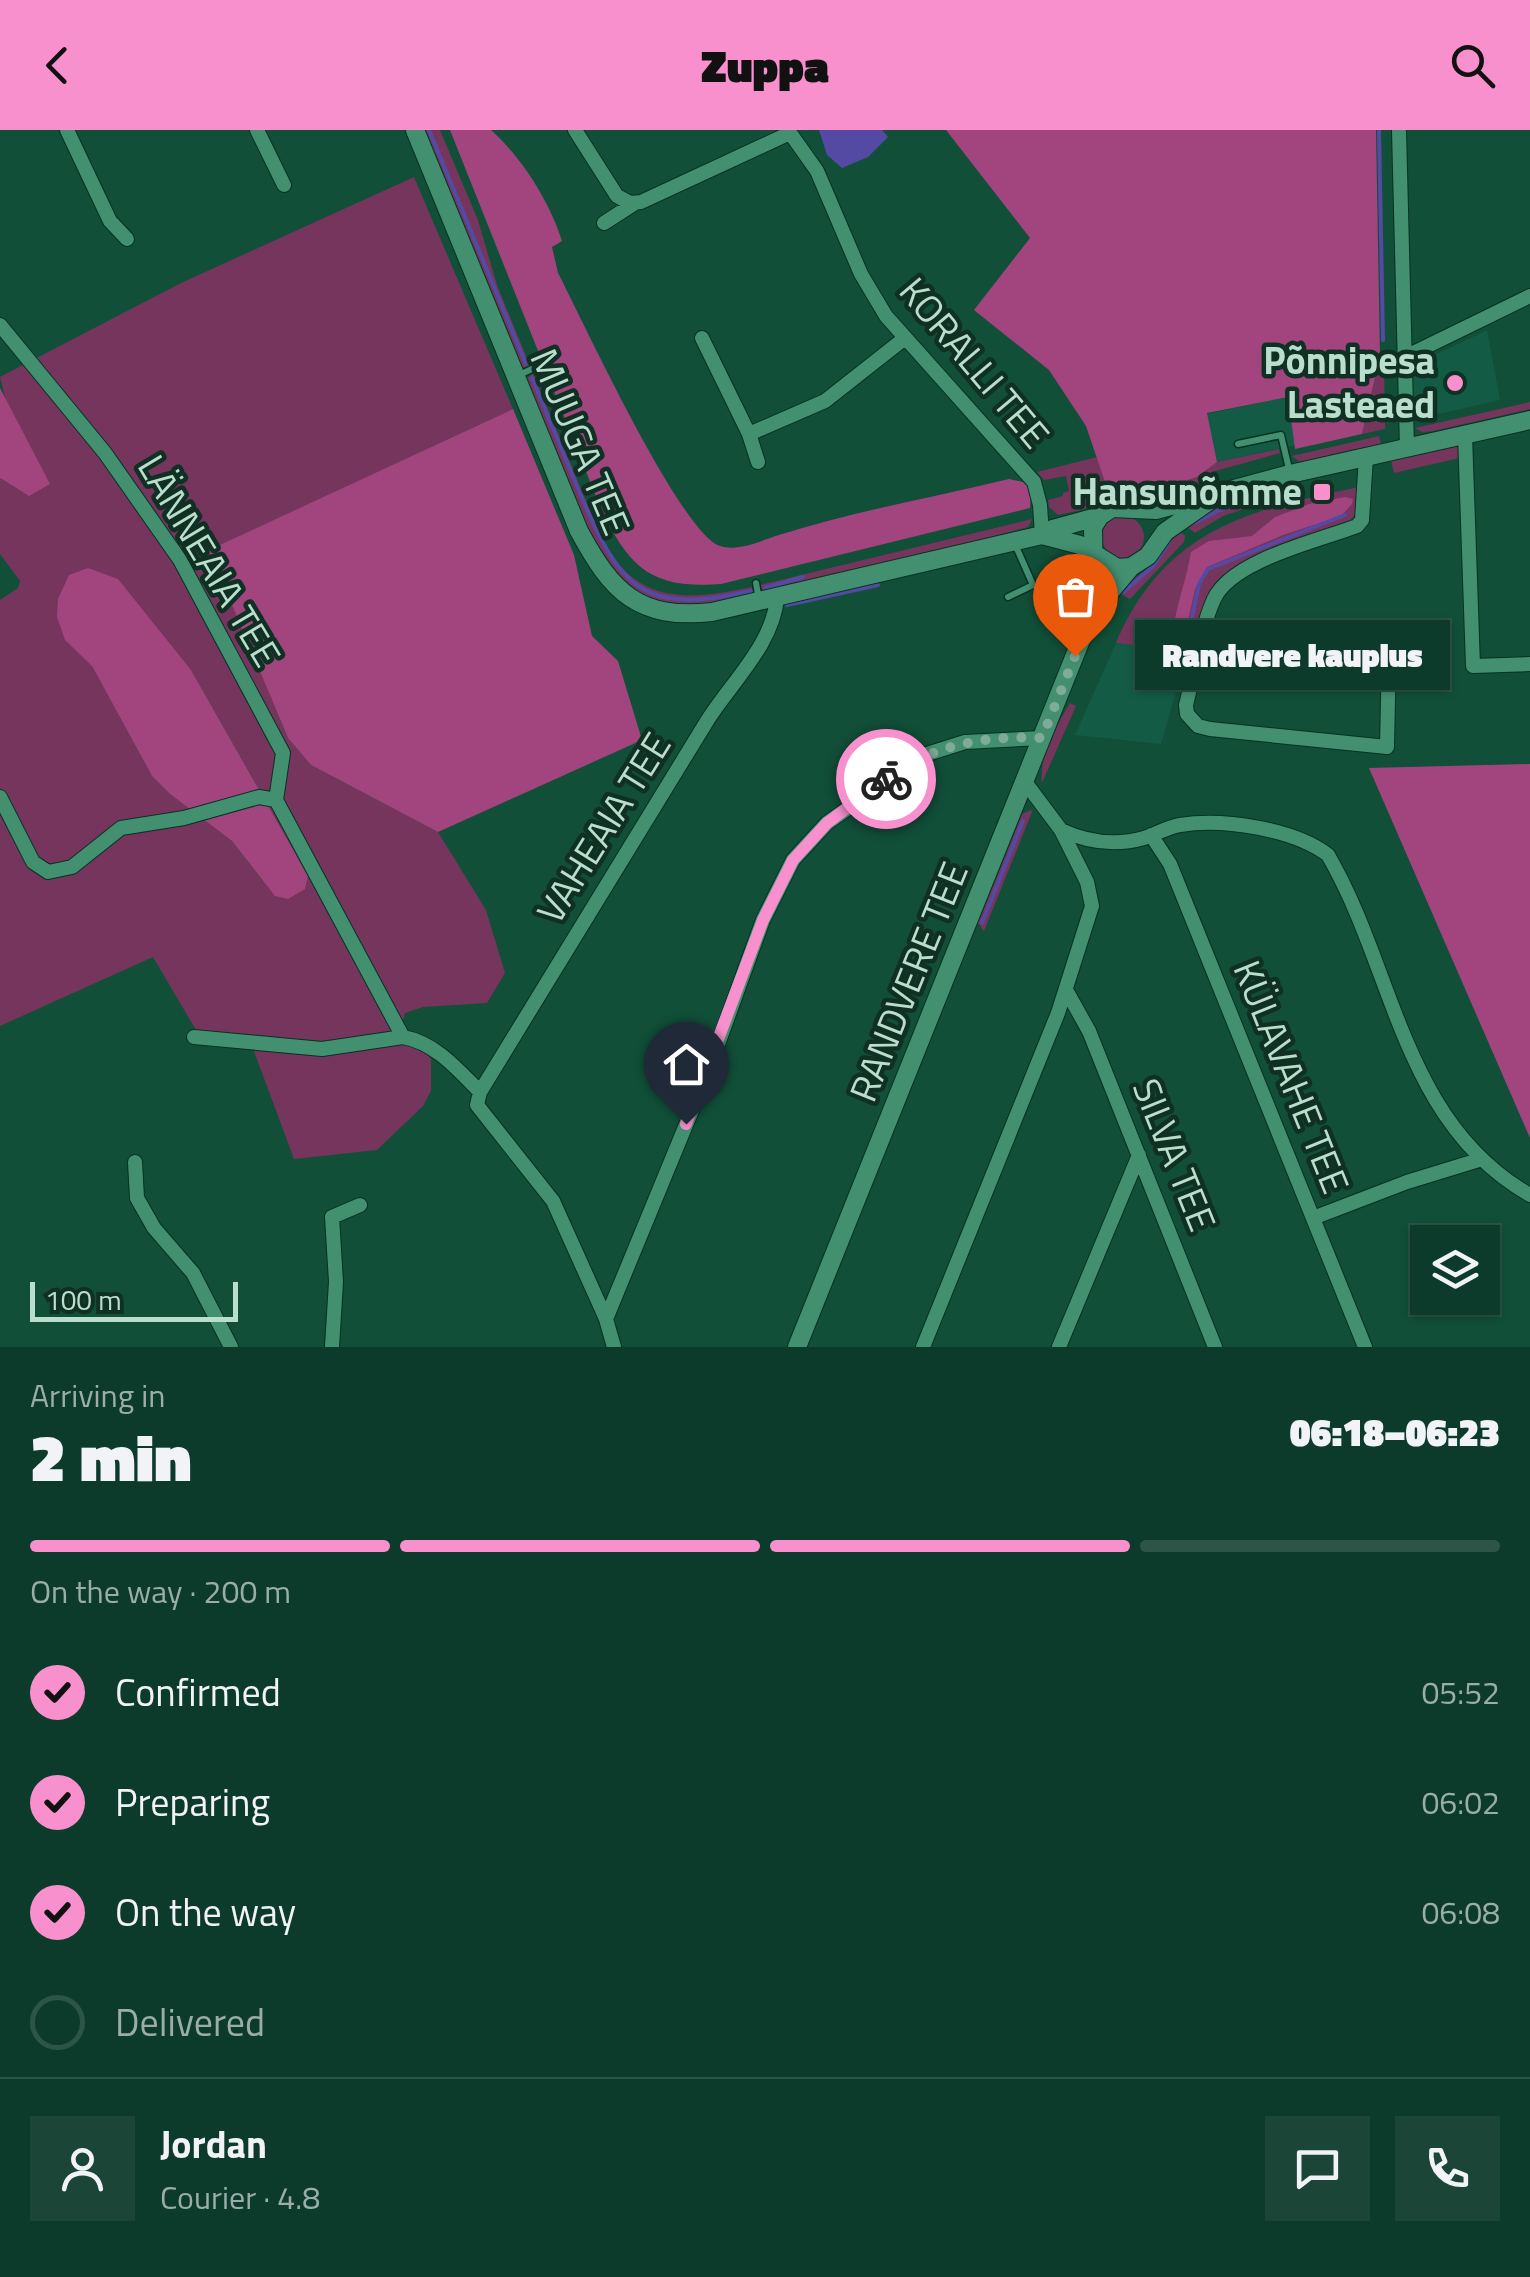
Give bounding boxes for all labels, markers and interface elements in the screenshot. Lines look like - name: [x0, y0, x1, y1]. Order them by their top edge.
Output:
- text: Zuppa: [701, 31, 829, 99]
- icon: back: [30, 38, 85, 93]
- icon: search: [1445, 38, 1500, 93]
- street label: KORALLI TEE: [886, 264, 1064, 461]
- place label: Põnnipesa Lasteaed: [1263, 331, 1435, 433]
- street label: MUUGA TEE: [516, 339, 646, 544]
- marker: Põnnipesa Lasteaed: [1444, 372, 1466, 394]
- street label: LÄNNEAIA TEE: [124, 443, 296, 678]
- place label: Hansunõmme: [1073, 462, 1302, 520]
- marker: Hansunõmme: [1311, 481, 1333, 503]
- pin: [1033, 554, 1118, 657]
- icon: bag: [1048, 569, 1103, 624]
- callout: Randvere kauplus: [1135, 621, 1450, 691]
- text: Randvere kauplus: [1162, 631, 1423, 679]
- street label: VAHEAIA TEE: [521, 721, 685, 934]
- courier: [836, 729, 936, 829]
- icon: bike: [859, 752, 914, 807]
- street label: RANDVERE TEE: [834, 853, 982, 1110]
- street label: KÜLAVAHE TEE: [1219, 951, 1365, 1202]
- pin: [644, 1022, 729, 1125]
- icon: home: [659, 1037, 714, 1092]
- street label: SILVA TEE: [1118, 1070, 1232, 1240]
- map controls: [1410, 1225, 1500, 1315]
- button: layers: [1410, 1225, 1500, 1315]
- scale bar: [30, 1277, 238, 1322]
- text: 100 m: [45, 1278, 122, 1321]
- text: Arriving in: [30, 1371, 166, 1419]
- text: 06:18–06:23: [1290, 1403, 1500, 1461]
- text: 2 min: [30, 1407, 191, 1506]
- text: On the way · 200 m: [30, 1567, 291, 1615]
- text: Confirmed: [115, 1663, 281, 1721]
- icon: check: [30, 1665, 85, 1720]
- text: 05:52: [1421, 1668, 1500, 1716]
- text: Preparing: [115, 1773, 270, 1831]
- icon: check: [30, 1775, 85, 1830]
- text: 06:02: [1421, 1778, 1500, 1826]
- text: On the way: [115, 1883, 296, 1941]
- icon: check: [30, 1885, 85, 1940]
- text: 06:08: [1421, 1888, 1500, 1936]
- text: Delivered: [115, 1993, 265, 2051]
- text: Jordan: [160, 2115, 267, 2173]
- button: person: [30, 2116, 135, 2221]
- button: chat: [1265, 2116, 1370, 2221]
- button: phone: [1395, 2116, 1500, 2221]
- text: Courier · 4.8: [160, 2173, 320, 2221]

